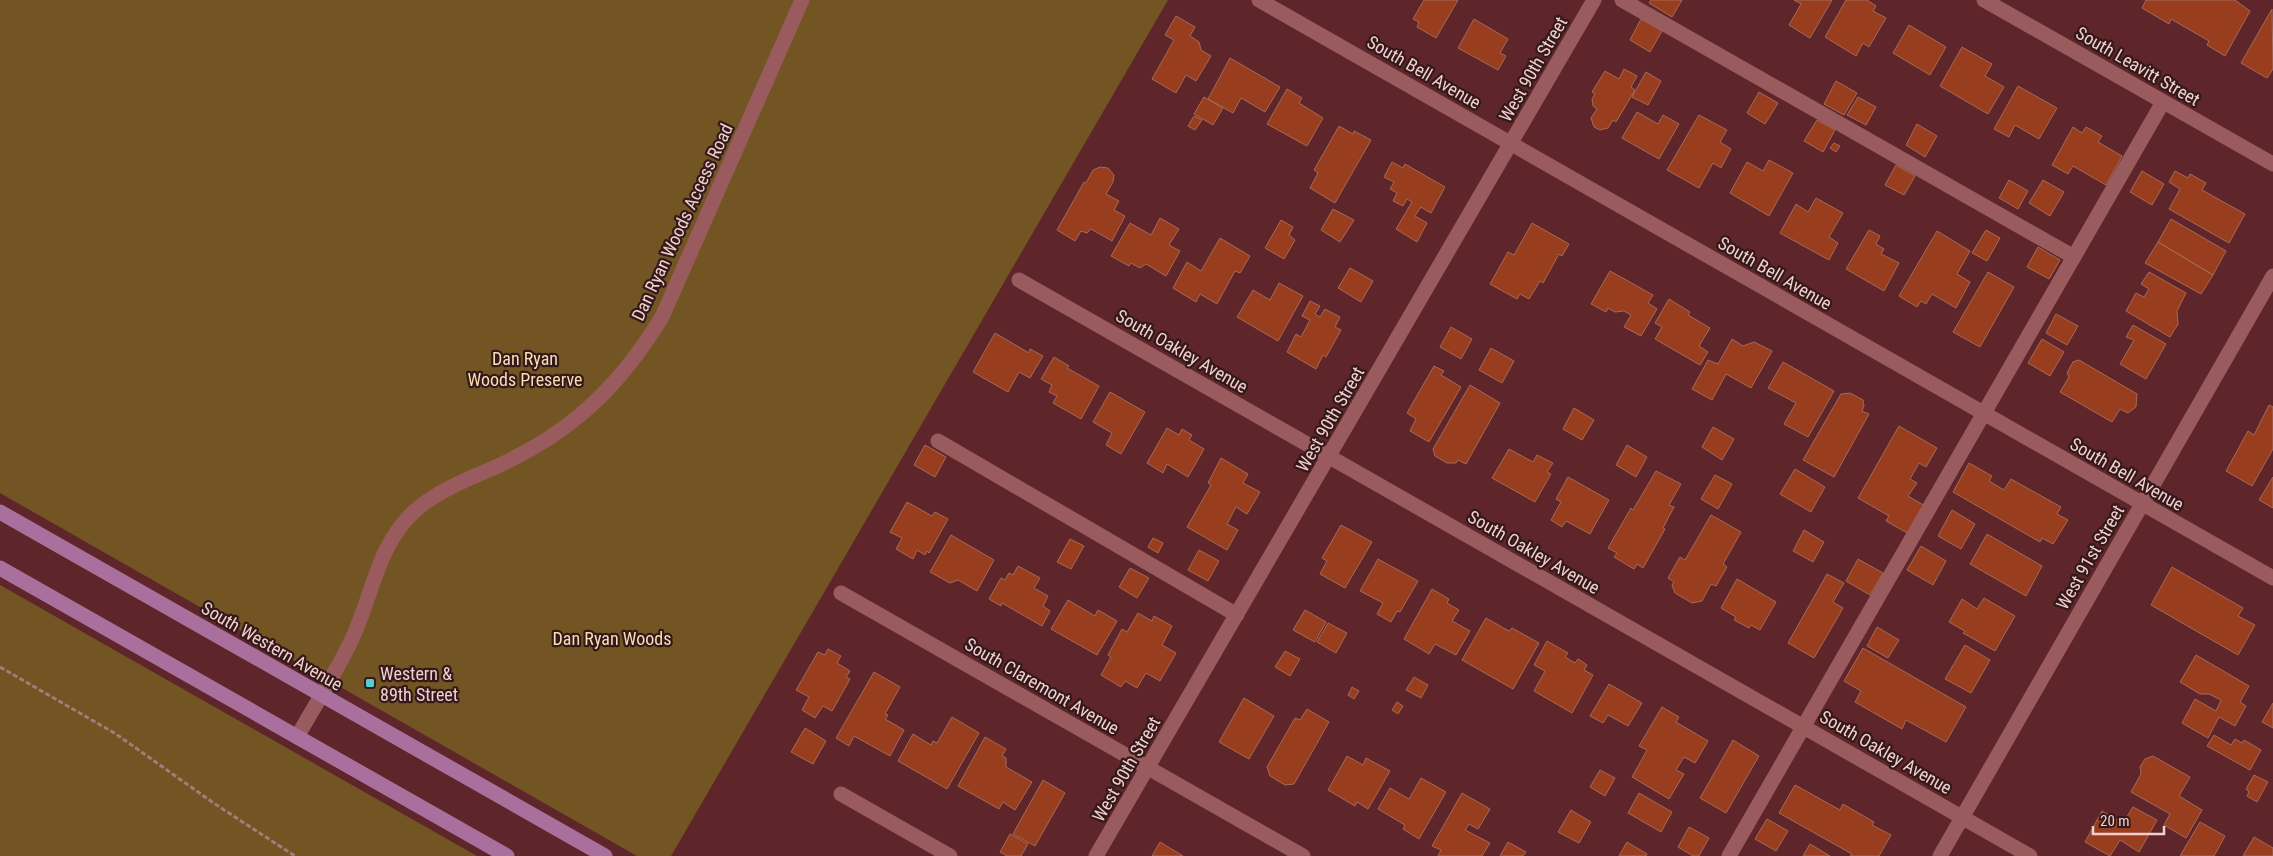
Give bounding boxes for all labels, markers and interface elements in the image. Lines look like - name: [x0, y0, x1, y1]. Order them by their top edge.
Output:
- street label: West 90th Street: [1494, 13, 1572, 125]
- street label: South Leavitt Street: [2072, 22, 2204, 110]
- street label: South Bell Avenue: [1363, 31, 1485, 113]
- street label: Dan Ryan Woods Access Road: [627, 120, 737, 324]
- street label: South Bell Avenue: [1714, 232, 1836, 314]
- street label: South Oakley Avenue: [1112, 305, 1252, 397]
- park label: Dan Ryan Woods Preserve: [468, 348, 582, 390]
- street label: West 90th Street: [1291, 363, 1369, 475]
- street label: South Bell Avenue: [2066, 433, 2188, 515]
- street label: West 91st Street: [2052, 501, 2128, 613]
- street label: South Oakley Avenue: [1464, 506, 1604, 598]
- street label: South Western Avenue: [198, 597, 346, 695]
- park label: Dan Ryan Woods: [553, 628, 671, 649]
- street label: South Claremont Avenue: [961, 633, 1123, 739]
- place label: Western & 89th Street: [380, 663, 458, 705]
- marker: Western & 89th Street: [364, 677, 376, 689]
- street label: South Oakley Avenue: [1816, 706, 1956, 798]
- street label: West 90th Street: [1087, 713, 1165, 825]
- scale bar: [2093, 804, 2164, 836]
- text: 20 m: [2100, 812, 2130, 830]

